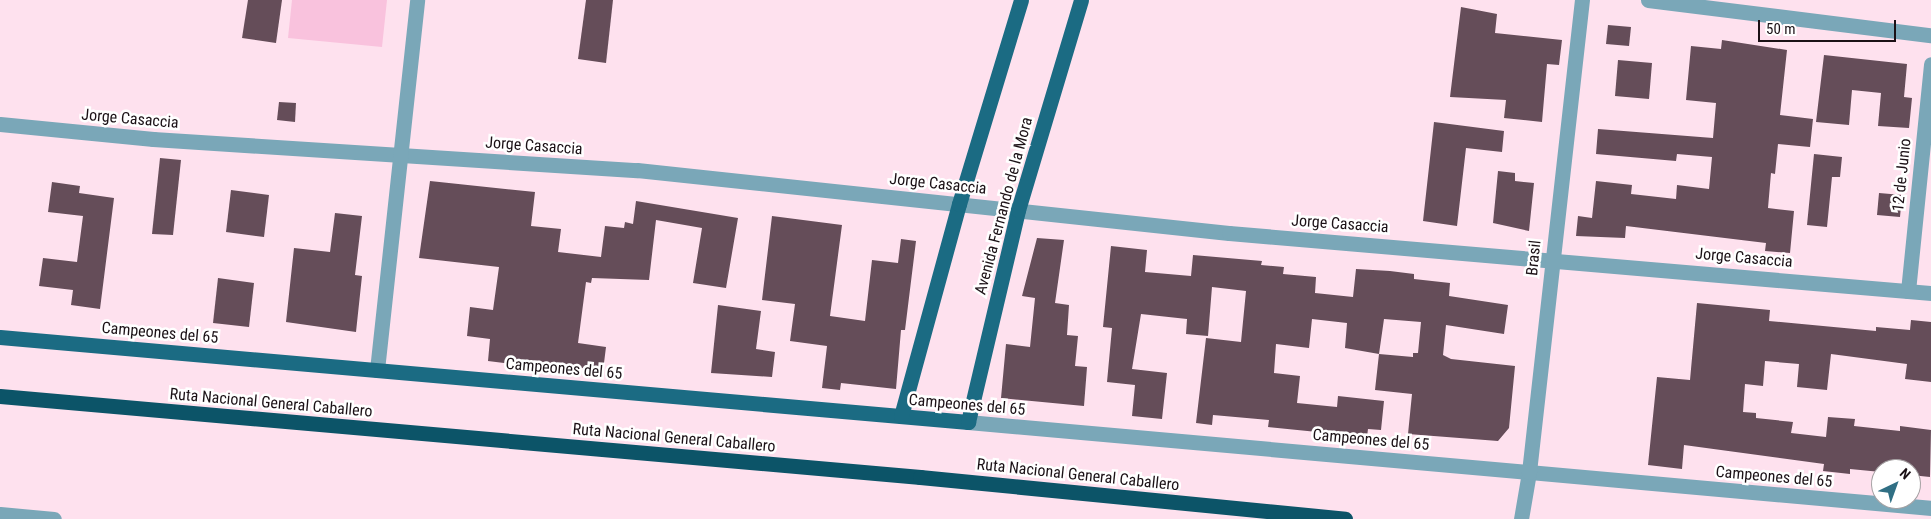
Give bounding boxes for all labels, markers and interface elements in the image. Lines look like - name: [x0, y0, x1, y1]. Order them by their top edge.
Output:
- scale bar: [1761, 10, 1898, 42]
- text: 50 m: [1766, 20, 1796, 38]
- street label: Jorge Casaccia: [81, 105, 179, 133]
- street label: Avenida Fernando de la Mora: [971, 115, 1037, 297]
- street label: Jorge Casaccia: [485, 133, 583, 159]
- street label: 12 de Junio: [1889, 137, 1915, 213]
- street label: Jorge Casaccia: [889, 169, 987, 199]
- street label: Jorge Casaccia: [1291, 211, 1389, 237]
- street label: Brasil: [1523, 239, 1545, 277]
- street label: Jorge Casaccia: [1695, 244, 1793, 272]
- street label: Campeones del 65: [101, 318, 219, 348]
- street label: Campeones del 65: [505, 354, 623, 384]
- street label: Ruta Nacional General Caballero: [169, 385, 373, 421]
- street label: Campeones del 65: [908, 390, 1026, 420]
- street label: Ruta Nacional General Caballero: [572, 420, 776, 456]
- street label: Campeones del 65: [1312, 425, 1430, 455]
- street label: Ruta Nacional General Caballero: [976, 455, 1180, 495]
- north arrow: [1871, 459, 1921, 509]
- street label: Campeones del 65: [1715, 462, 1833, 492]
- text: N: [1897, 465, 1914, 482]

